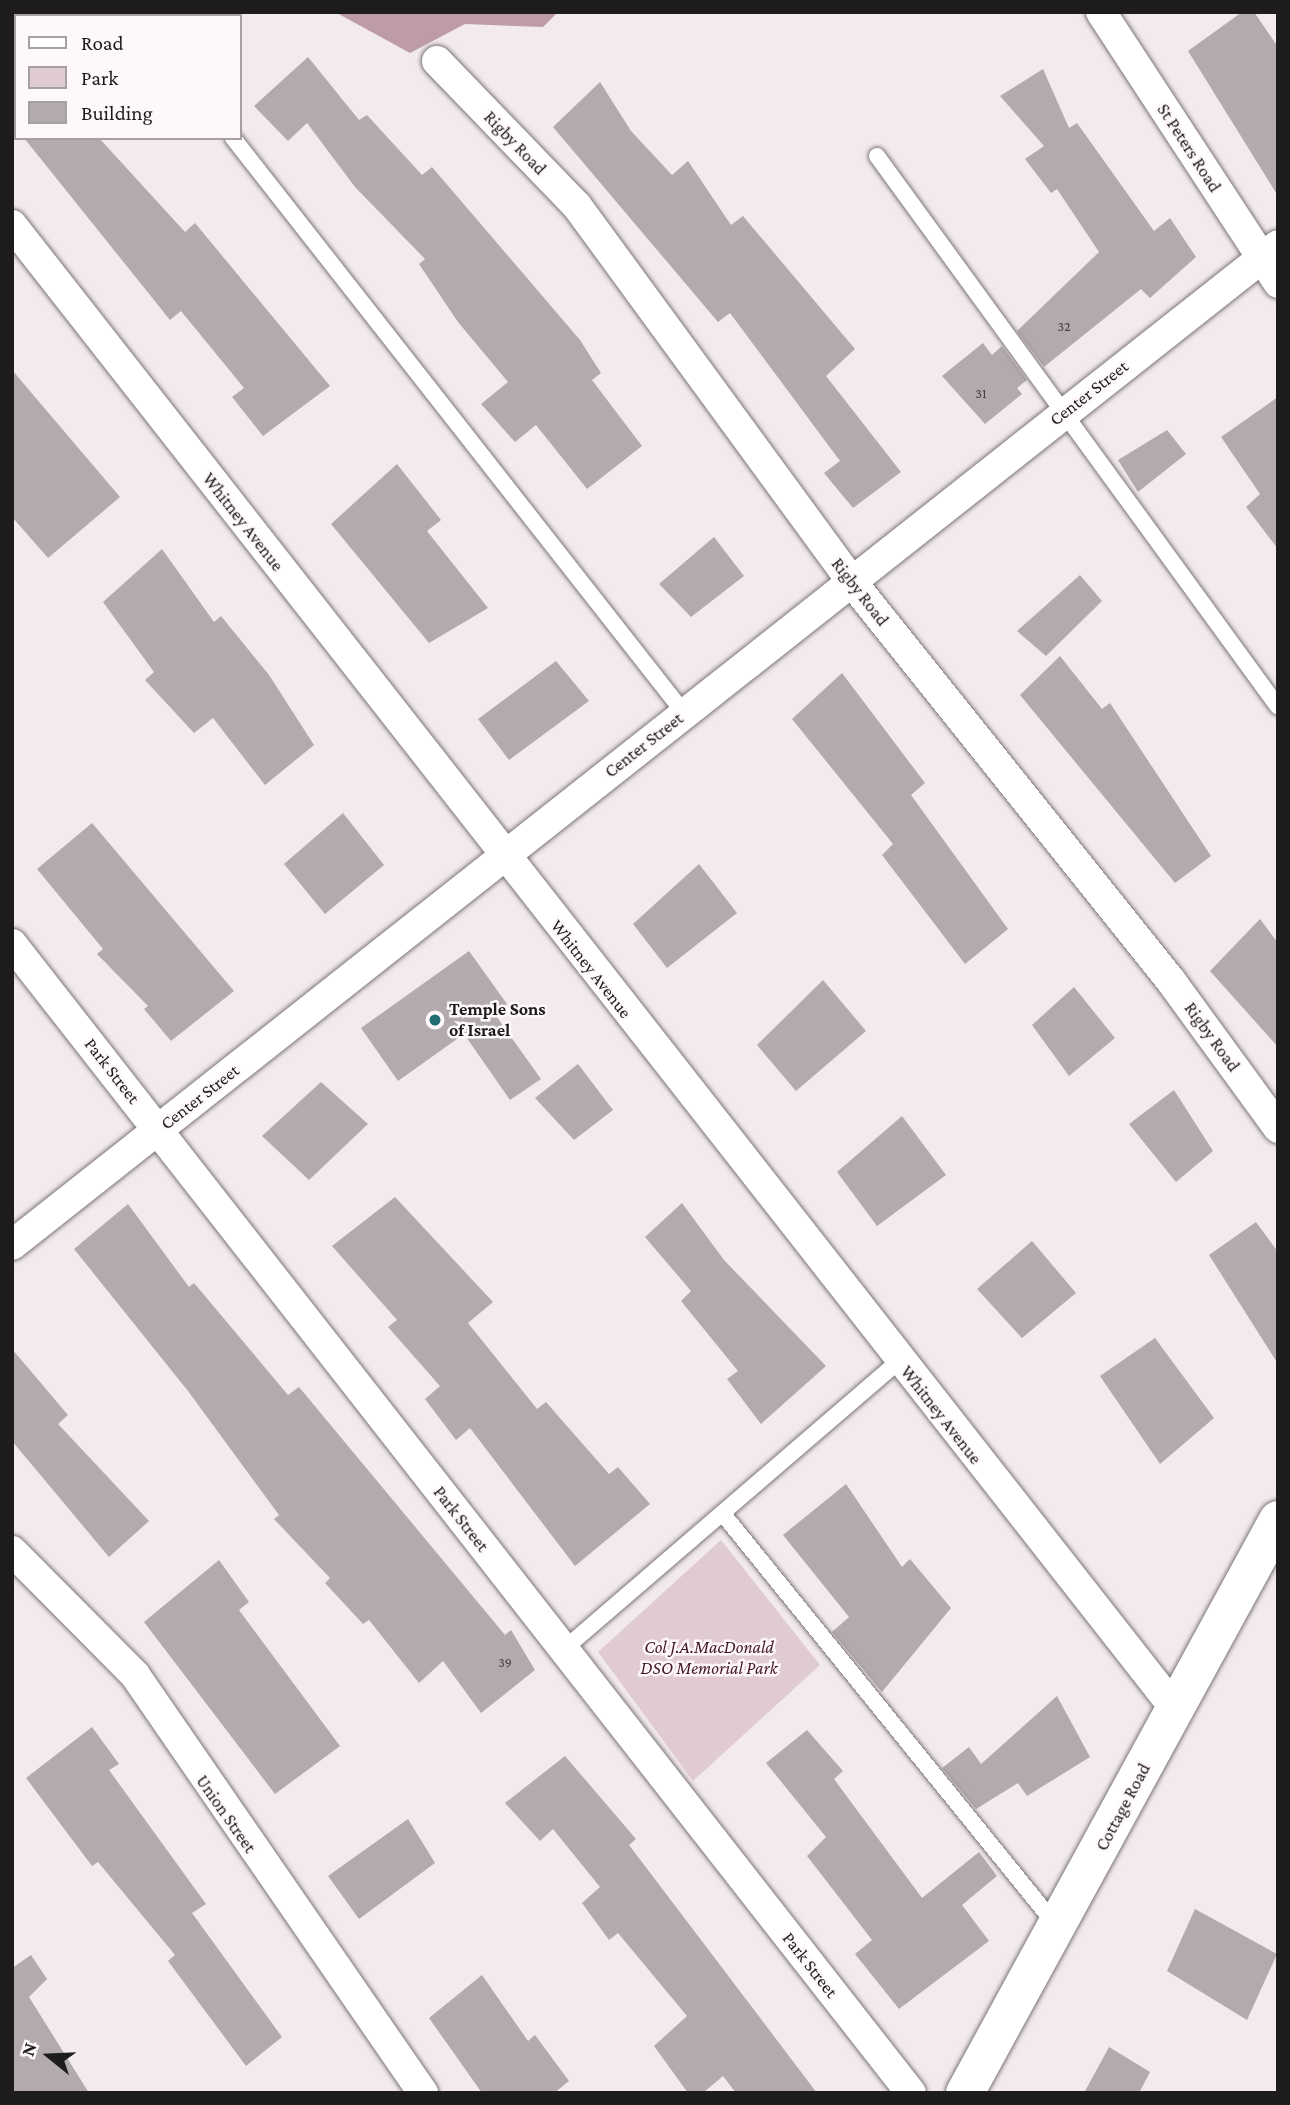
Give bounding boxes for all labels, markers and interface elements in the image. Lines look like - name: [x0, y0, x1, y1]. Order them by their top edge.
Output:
- legend: [14, 14, 242, 140]
- text: Road: [81, 31, 124, 55]
- text: Park: [81, 66, 118, 90]
- street label: St Peters Road: [1152, 100, 1226, 196]
- text: Building: [81, 101, 153, 125]
- street label: Rigby Road: [479, 106, 551, 180]
- house number: 32: [1057, 318, 1071, 334]
- street label: Center Street: [1045, 356, 1133, 430]
- house number: 31: [975, 385, 987, 401]
- street label: Whitney Avenue: [198, 468, 288, 576]
- street label: Rigby Road: [827, 554, 893, 630]
- street label: Center Street: [600, 708, 688, 782]
- street label: Whitney Avenue: [546, 915, 636, 1023]
- street label: Rigby Road: [1180, 998, 1244, 1076]
- place label: Temple Sons of Israel: [449, 999, 546, 1042]
- marker: Temple Sons of Israel: [427, 1012, 443, 1028]
- street label: Park Street: [80, 1034, 144, 1108]
- street label: Center Street: [156, 1060, 244, 1134]
- street label: Whitney Avenue: [896, 1361, 986, 1469]
- street label: Park Street: [429, 1482, 493, 1556]
- park label: Col J.A.MacDonald DSO Memorial Park: [640, 1637, 778, 1680]
- house number: 39: [498, 1654, 512, 1670]
- street label: Cottage Road: [1091, 1760, 1155, 1854]
- street label: Union Street: [191, 1771, 261, 1857]
- street label: Park Street: [778, 1928, 842, 2002]
- north arrow: [14, 2021, 84, 2091]
- text: N: [17, 2040, 41, 2059]

